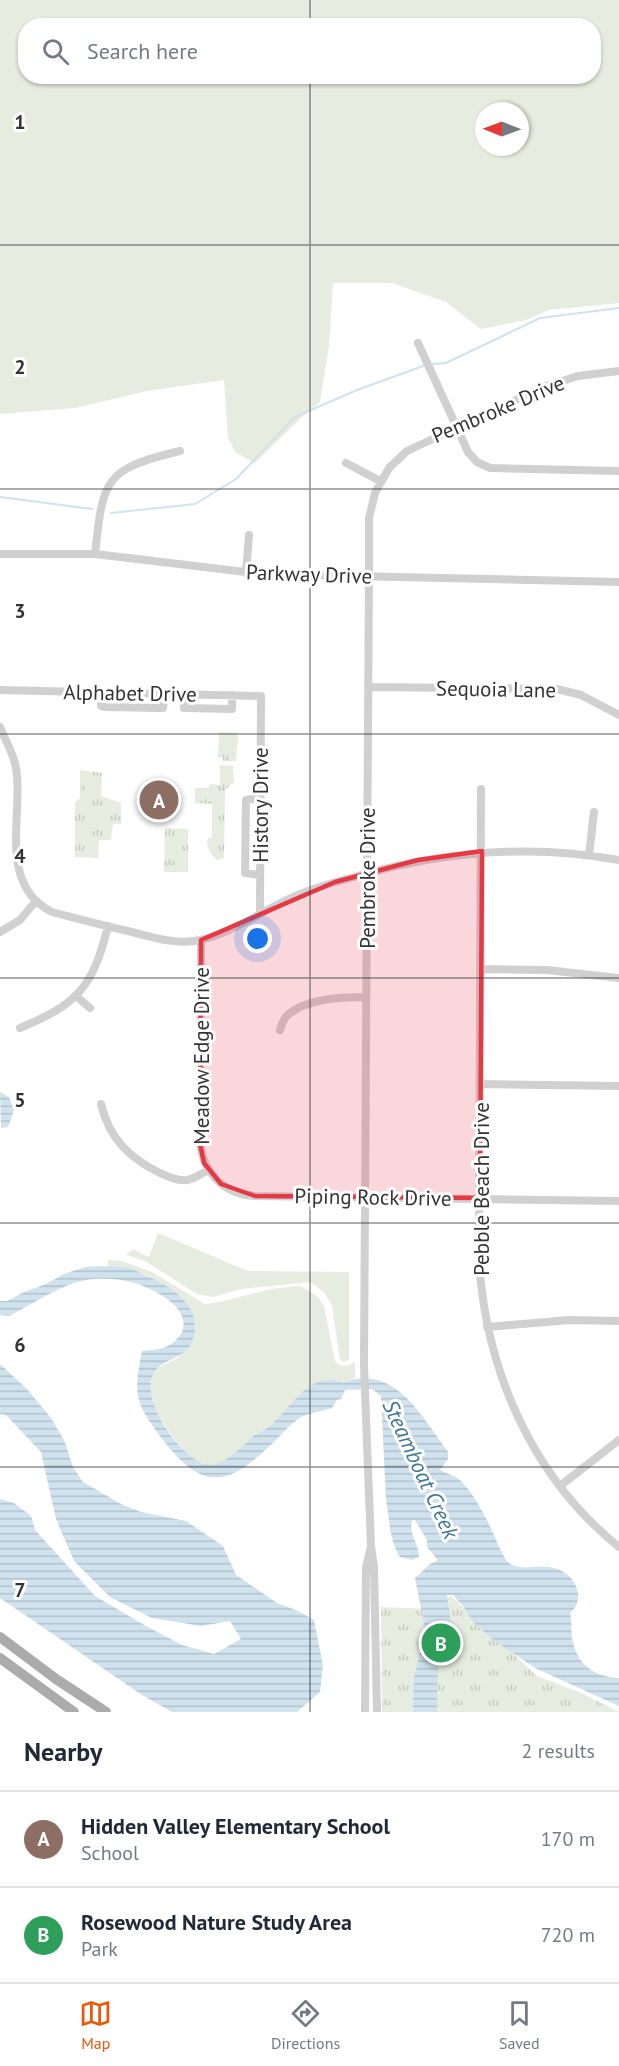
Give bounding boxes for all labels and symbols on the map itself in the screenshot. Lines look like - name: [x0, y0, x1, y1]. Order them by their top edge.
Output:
- north arrow: [475, 102, 529, 156]
- text: 1: [14, 109, 26, 135]
- text: 2: [14, 354, 26, 380]
- street label: Pembroke Drive: [428, 369, 568, 449]
- street label: Parkway Drive: [245, 558, 373, 590]
- text: 3: [14, 598, 26, 624]
- street label: Sequoia Lane: [436, 674, 556, 704]
- street label: Alphabet Drive: [63, 678, 197, 708]
- street label: History Drive: [247, 747, 274, 863]
- pin: A: [140, 778, 178, 822]
- street label: Pembroke Drive: [354, 807, 381, 949]
- text: 4: [14, 843, 26, 869]
- your location: [243, 924, 272, 953]
- street label: Meadow Edge Drive: [188, 967, 215, 1145]
- text: 5: [14, 1087, 26, 1113]
- street label: Pebble Beach Drive: [468, 1102, 495, 1276]
- street label: Piping Rock Drive: [294, 1182, 452, 1212]
- text: 6: [14, 1332, 26, 1358]
- water label: Steamboat Creek: [377, 1395, 466, 1544]
- text: 7: [14, 1577, 26, 1603]
- pin: B: [422, 1620, 460, 1666]

